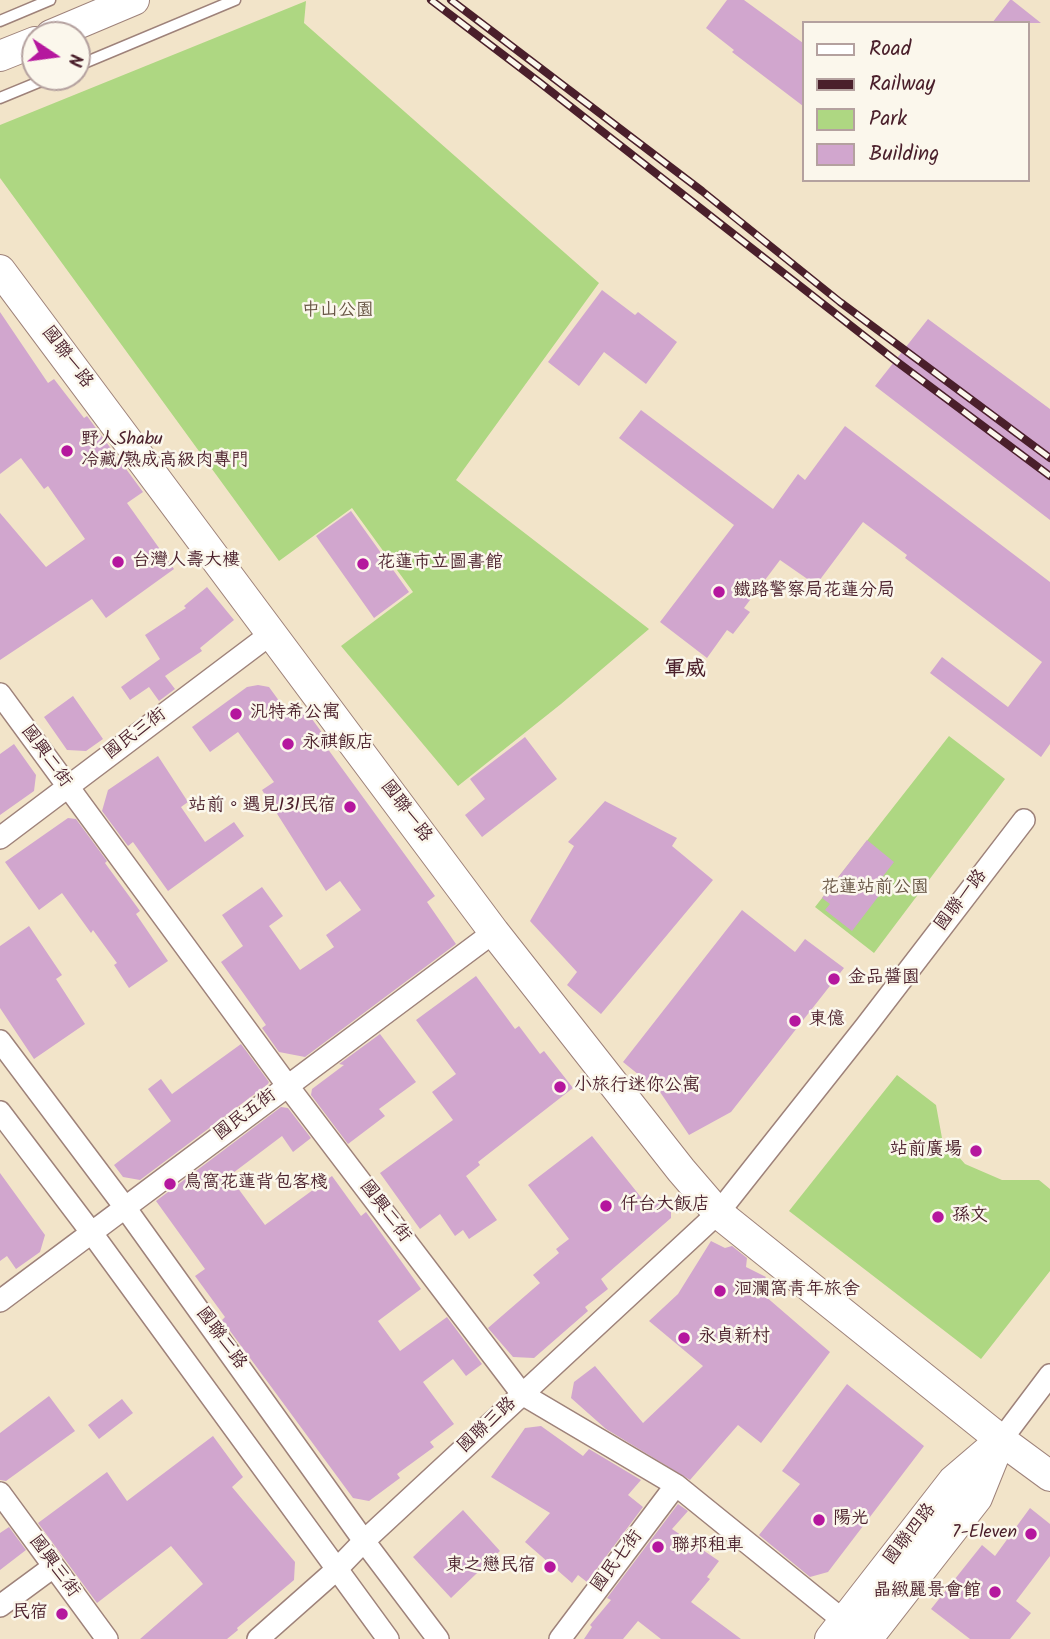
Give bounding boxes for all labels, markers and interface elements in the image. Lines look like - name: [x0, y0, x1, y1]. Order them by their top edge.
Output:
- north arrow: [21, 21, 91, 91]
- legend: [802, 21, 1029, 182]
- text: Road: [869, 33, 911, 66]
- text: N: [59, 51, 90, 69]
- text: Railway: [869, 68, 935, 101]
- text: Park: [869, 103, 907, 136]
- text: Building: [869, 138, 939, 171]
- park label: 中山公園: [302, 301, 374, 323]
- street label: 國聯一路: [36, 323, 96, 393]
- place label: 野人Shabu 冷藏/熟成高級肉專門: [81, 430, 249, 472]
- marker: 野人Shabu 冷藏/熟成高級肉專門: [59, 443, 75, 459]
- place label: 台灣人壽大樓: [132, 551, 240, 573]
- place label: 花蓮市立圖書館: [377, 553, 503, 575]
- marker: 台灣人壽大樓: [110, 554, 126, 570]
- marker: 花蓮市立圖書館: [355, 556, 371, 572]
- place label: 鐵路警察局花蓮分局: [733, 581, 895, 603]
- marker: 鐵路警察局花蓮分局: [711, 584, 727, 600]
- district label: 軍威: [664, 658, 706, 684]
- place label: 汎特希公寓: [250, 703, 340, 725]
- street label: 國民三街: [101, 705, 171, 765]
- marker: 汎特希公寓: [228, 706, 244, 722]
- street label: 國興二街: [15, 722, 75, 792]
- place label: 永祺飯店: [302, 733, 374, 755]
- marker: 永祺飯店: [280, 736, 296, 752]
- street label: 國聯一路: [375, 777, 435, 847]
- place label: 站前。遇見131民宿: [188, 796, 336, 818]
- marker: 站前。遇見131民宿: [342, 799, 358, 815]
- street label: 國聯一路: [931, 866, 993, 936]
- park label: 花蓮站前公園: [821, 878, 929, 900]
- place label: 金品醬園: [848, 968, 920, 990]
- marker: 金品醬園: [826, 971, 842, 987]
- place label: 東億: [809, 1010, 845, 1032]
- marker: 東億: [787, 1013, 803, 1029]
- place label: 小旅行迷你公寓: [574, 1076, 700, 1098]
- marker: 小旅行迷你公寓: [552, 1079, 568, 1095]
- street label: 國民五街: [211, 1086, 281, 1146]
- place label: 站前廣場: [890, 1140, 962, 1162]
- marker: 站前廣場: [968, 1143, 984, 1159]
- place label: 鳥窩花蓮背包客棧: [184, 1173, 328, 1195]
- marker: 鳥窩花蓮背包客棧: [162, 1176, 178, 1192]
- street label: 國興二街: [354, 1177, 414, 1247]
- place label: 仟台大飯店: [620, 1195, 710, 1217]
- marker: 仟台大飯店: [598, 1198, 614, 1214]
- place label: 孫文: [952, 1206, 988, 1228]
- marker: 孫文: [930, 1209, 946, 1225]
- place label: 洄瀾窩青年旅舍: [734, 1280, 860, 1302]
- marker: 洄瀾窩青年旅舍: [712, 1283, 728, 1299]
- street label: 國聯二路: [190, 1304, 250, 1374]
- place label: 永貞新村: [698, 1327, 770, 1349]
- marker: 永貞新村: [676, 1330, 692, 1346]
- street label: 國聯三路: [454, 1394, 522, 1458]
- street label: 國聯四路: [880, 1500, 942, 1570]
- place label: 陽光: [833, 1509, 869, 1531]
- marker: 陽光: [811, 1512, 827, 1528]
- place label: 7-Eleven: [952, 1523, 1017, 1545]
- marker: 7-Eleven: [1023, 1526, 1039, 1542]
- street label: 國民七街: [588, 1527, 648, 1597]
- street label: 國興三街: [23, 1532, 83, 1602]
- place label: 聯邦租車: [672, 1536, 744, 1558]
- marker: 聯邦租車: [650, 1539, 666, 1555]
- place label: 東之戀民宿: [446, 1556, 536, 1578]
- marker: 東之戀民宿: [542, 1559, 558, 1575]
- place label: 晶緻麗景會館: [873, 1581, 981, 1603]
- marker: 晶緻麗景會館: [987, 1584, 1003, 1600]
- place label: 民宿: [12, 1603, 48, 1625]
- marker: 民宿: [54, 1606, 70, 1622]

